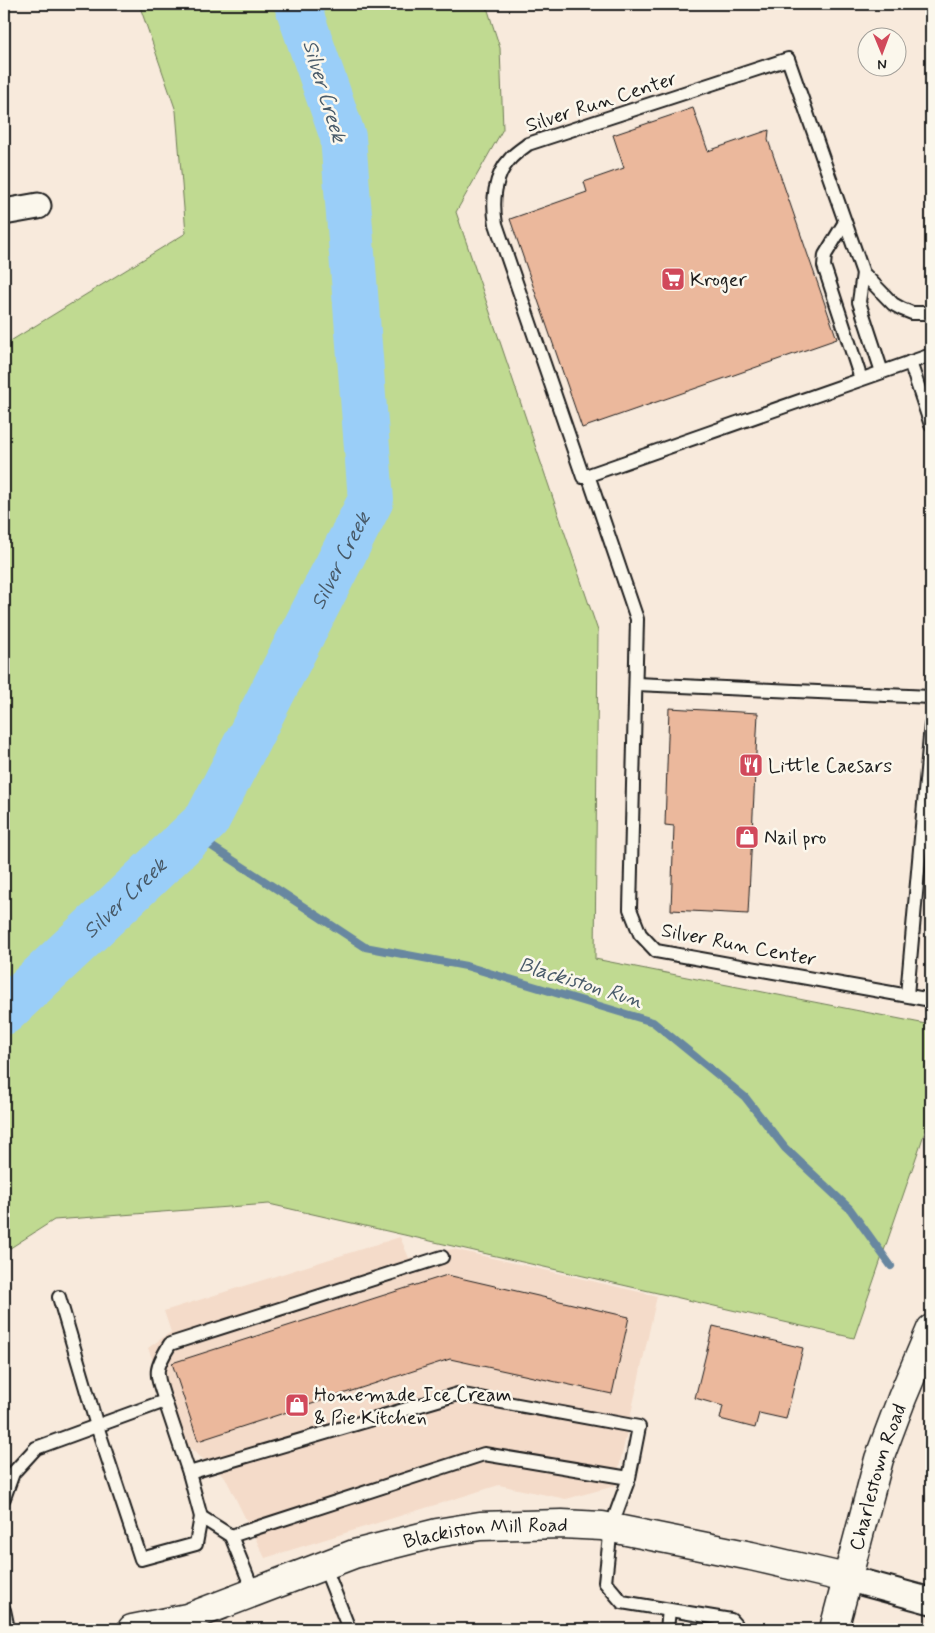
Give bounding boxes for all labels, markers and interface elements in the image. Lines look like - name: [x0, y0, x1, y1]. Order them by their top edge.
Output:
- north arrow: [858, 28, 908, 78]
- water label: Silver Creek: [295, 37, 353, 147]
- text: N: [877, 55, 887, 73]
- street label: Silver Run Center: [522, 65, 681, 140]
- supermarket icon: Kroger: [660, 266, 686, 292]
- place label: Kroger: [690, 267, 748, 294]
- water label: Silver Creek: [304, 506, 378, 614]
- restaurant icon: Little Caesars: [738, 752, 764, 778]
- place label: Little Caesars: [768, 753, 892, 780]
- shop icon: Nail pro: [734, 824, 760, 850]
- place label: Nail pro: [764, 825, 826, 852]
- water label: Silver Creek: [77, 851, 174, 945]
- street label: Silver Run Center: [659, 917, 819, 974]
- water label: Blackiston Run: [515, 951, 647, 1015]
- place label: Homemade Ice Cream & Pie Kitchen: [314, 1382, 512, 1432]
- shop icon: Homemade Ice Cream & Pie Kitchen: [284, 1392, 310, 1418]
- street label: Charlestown Road: [843, 1400, 914, 1554]
- street label: Blackiston Mill Road: [401, 1512, 568, 1556]

